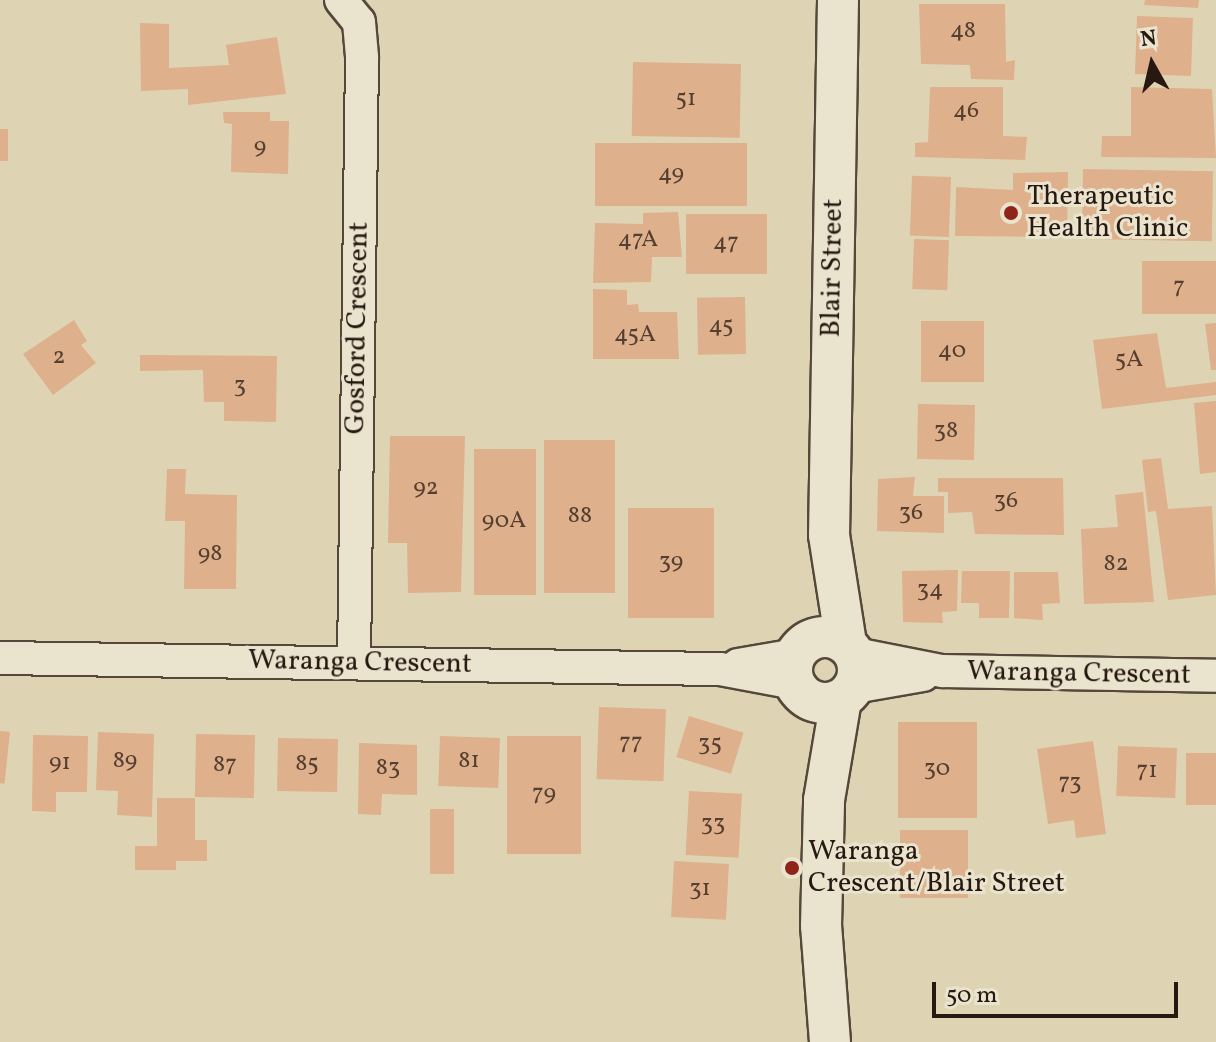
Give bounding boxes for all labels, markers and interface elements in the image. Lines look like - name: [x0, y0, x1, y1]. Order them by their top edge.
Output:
- house number: 48: [950, 18, 976, 46]
- text: N: [1139, 23, 1159, 56]
- north arrow: [1112, 24, 1192, 104]
- house number: 51: [676, 86, 696, 114]
- house number: 46: [953, 98, 979, 126]
- house number: 9: [254, 134, 266, 162]
- house number: 49: [658, 161, 684, 189]
- place label: Therapeutic Health Clinic: [1027, 180, 1189, 246]
- street label: Blair Street: [815, 198, 851, 338]
- marker: Therapeutic Health Clinic: [1002, 204, 1020, 222]
- street label: Gosford Crescent: [339, 221, 377, 435]
- house number: 47A: [618, 227, 658, 255]
- house number: 47: [713, 230, 739, 258]
- house number: 7: [1173, 274, 1185, 302]
- house number: 45: [708, 313, 734, 341]
- house number: 45A: [614, 322, 656, 350]
- house number: 40: [938, 338, 966, 366]
- house number: 2: [53, 344, 65, 372]
- house number: 5A: [1115, 347, 1143, 375]
- house number: 3: [234, 373, 246, 401]
- house number: 38: [934, 418, 958, 446]
- house number: 92: [413, 475, 439, 503]
- house number: 36: [994, 488, 1018, 516]
- house number: 36: [899, 500, 923, 528]
- house number: 88: [568, 503, 592, 531]
- house number: 90A: [482, 508, 526, 536]
- house number: 98: [198, 541, 222, 569]
- house number: 39: [659, 549, 683, 577]
- house number: 82: [1103, 551, 1129, 579]
- house number: 34: [917, 577, 943, 605]
- street label: Waranga Crescent: [248, 644, 472, 682]
- street label: Waranga Crescent: [967, 655, 1191, 693]
- house number: 77: [619, 730, 643, 758]
- house number: 35: [698, 731, 722, 759]
- house number: 89: [113, 748, 137, 776]
- house number: 81: [458, 748, 480, 776]
- house number: 91: [49, 750, 71, 778]
- house number: 85: [295, 751, 319, 779]
- house number: 87: [213, 752, 237, 780]
- house number: 83: [376, 755, 400, 783]
- house number: 30: [924, 756, 950, 784]
- house number: 71: [1137, 758, 1157, 786]
- house number: 73: [1058, 770, 1082, 798]
- house number: 79: [532, 781, 556, 809]
- house number: 33: [701, 811, 725, 839]
- place label: Waranga Crescent/Blair Street: [808, 835, 1065, 901]
- marker: Waranga Crescent/Blair Street: [783, 859, 801, 877]
- house number: 31: [689, 876, 711, 904]
- scale bar: [936, 966, 1182, 1016]
- text: 50 m: [946, 979, 998, 1013]

